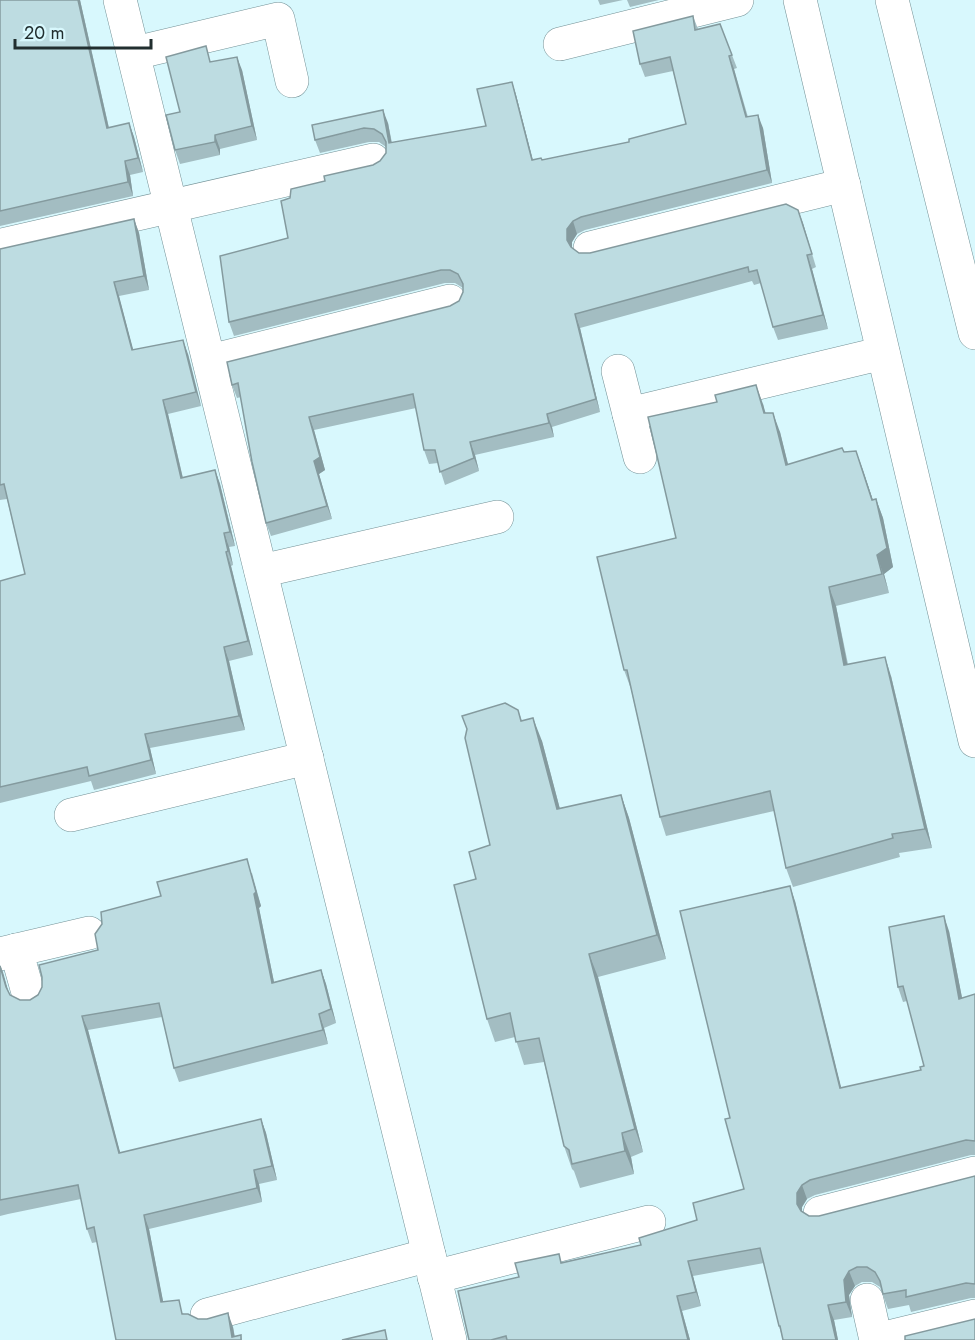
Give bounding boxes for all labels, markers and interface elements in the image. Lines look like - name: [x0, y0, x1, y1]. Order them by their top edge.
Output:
- scale bar: [15, 12, 152, 50]
- text: 20 m: [24, 20, 64, 46]

